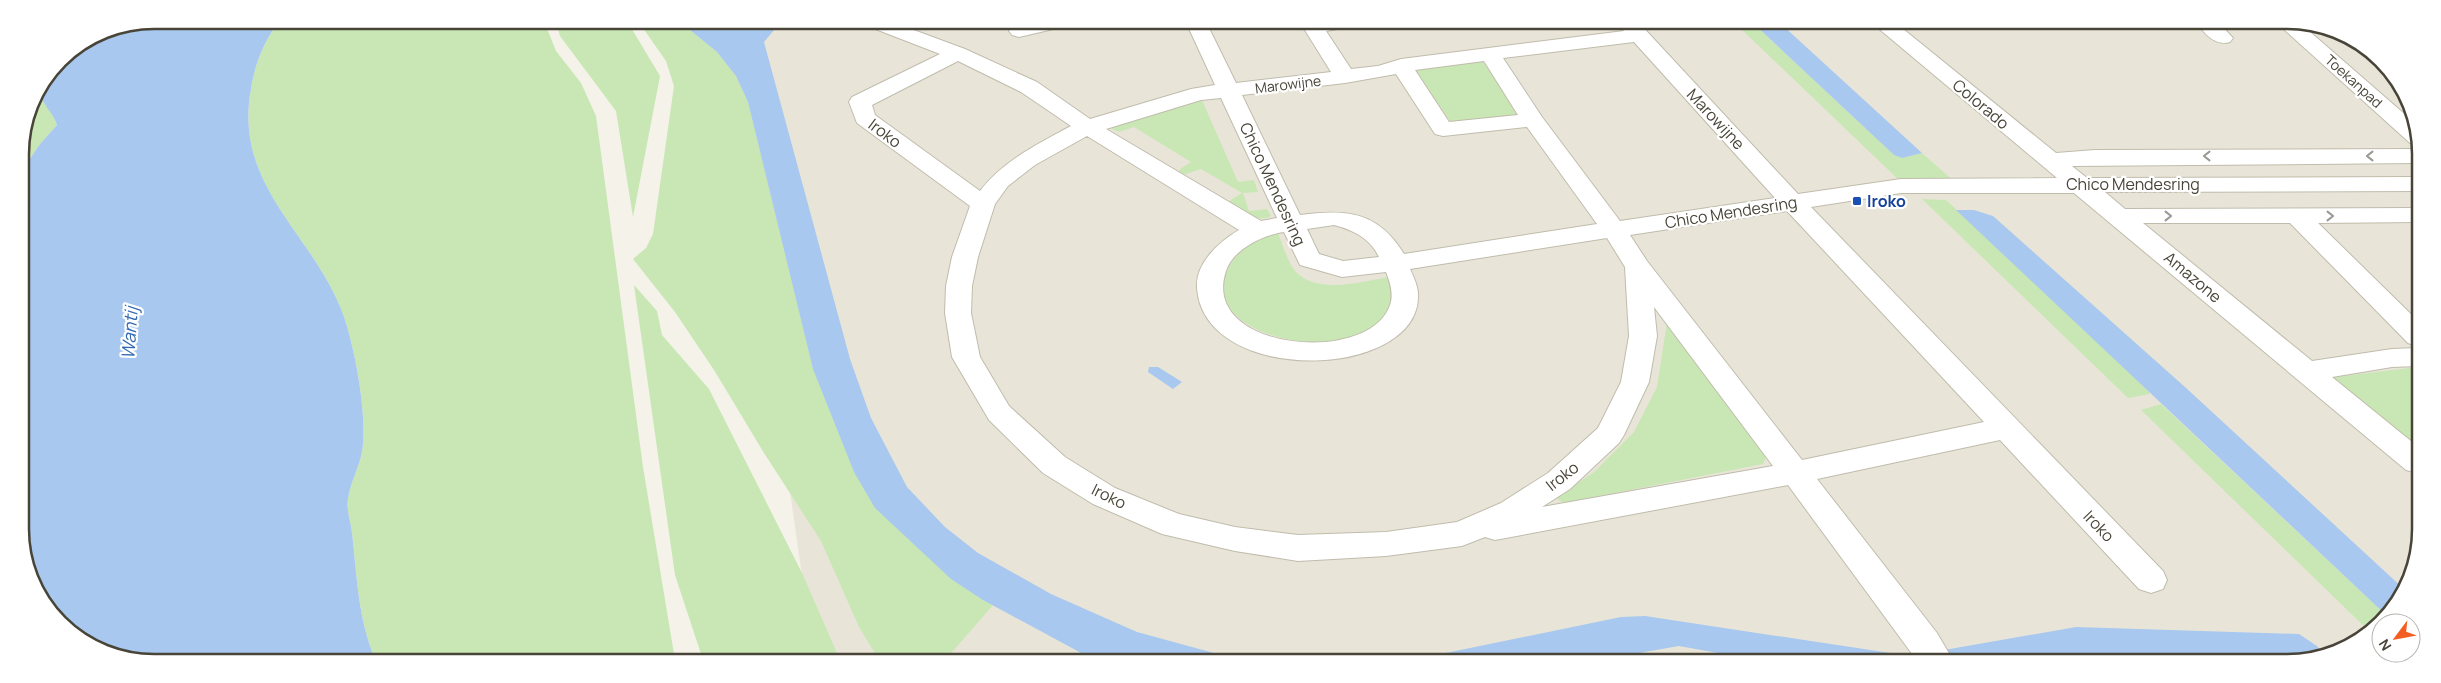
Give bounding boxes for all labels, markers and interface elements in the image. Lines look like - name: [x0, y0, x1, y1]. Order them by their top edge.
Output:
- street label: Toekanpad: [2321, 50, 2387, 112]
- street label: Marowijne: [1254, 71, 1322, 97]
- street label: Colorado: [1948, 74, 2014, 134]
- street label: Marowijne: [1682, 84, 1750, 154]
- street label: Iroko: [864, 113, 906, 153]
- street label: Chico Mendesring: [1235, 119, 1311, 249]
- one-way arrow: [2203, 151, 2210, 161]
- one-way arrow: [2365, 151, 2373, 161]
- street label: Chico Mendesring: [2066, 173, 2200, 195]
- place label: Iroko: [1867, 190, 1906, 212]
- street label: Chico Mendesring: [1663, 191, 1799, 233]
- marker: Iroko: [1851, 195, 1863, 207]
- one-way arrow: [2164, 211, 2172, 221]
- one-way arrow: [2327, 211, 2335, 221]
- street label: Amazone: [2160, 246, 2226, 308]
- water label: Wantij: [115, 303, 143, 360]
- street label: Iroko: [1541, 456, 1583, 496]
- street label: Iroko: [1088, 478, 1130, 514]
- street label: Iroko: [2079, 505, 2119, 547]
- north arrow: [2371, 613, 2421, 663]
- text: N: [2374, 636, 2395, 654]

